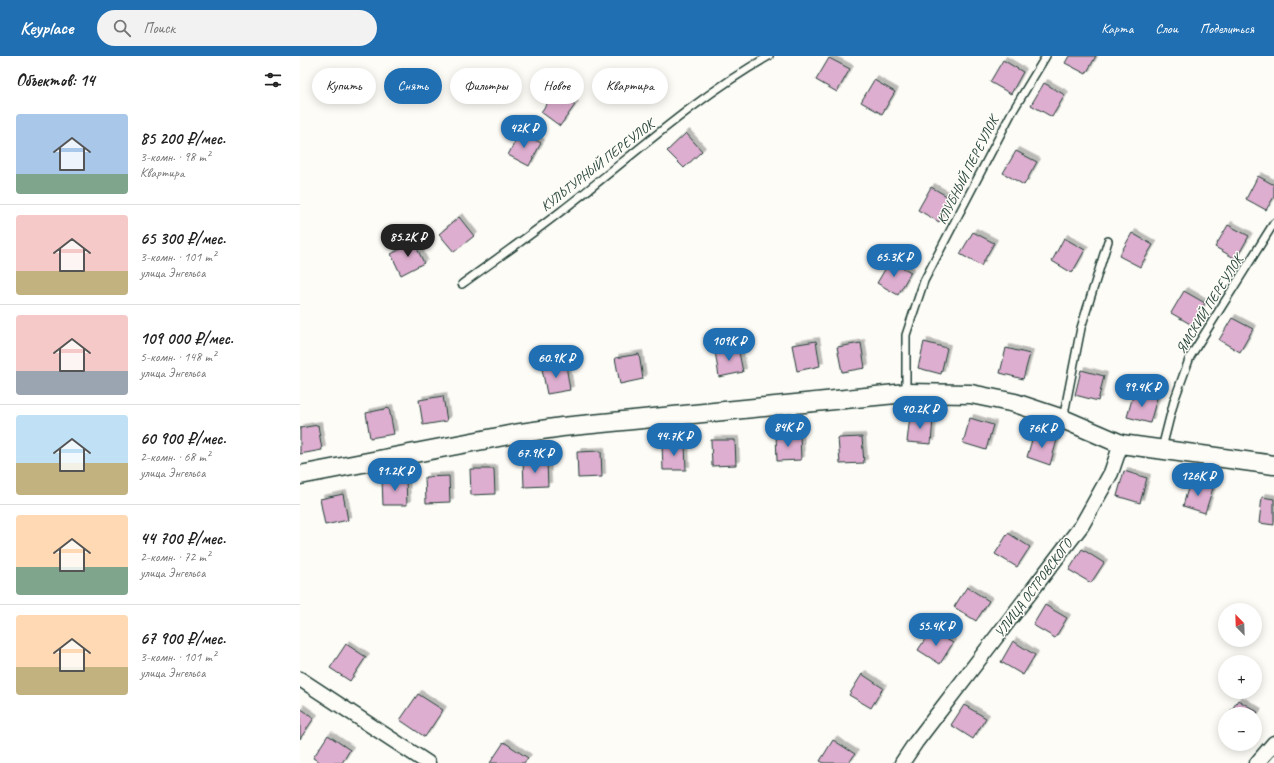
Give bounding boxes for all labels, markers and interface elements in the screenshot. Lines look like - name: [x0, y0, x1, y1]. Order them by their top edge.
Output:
- search box: [97, 10, 377, 46]
- text: Keyplace: [20, 16, 73, 40]
- icon: search: [111, 17, 133, 39]
- text: Поиск: [143, 19, 175, 38]
- text: Карта: [1101, 20, 1133, 37]
- text: Слои: [1155, 20, 1178, 37]
- text: Поделиться: [1200, 20, 1254, 37]
- chip: Купить: [312, 68, 376, 104]
- chip: Снять: [384, 68, 442, 104]
- chip: Фильтры: [450, 68, 522, 104]
- chip: Новое: [530, 68, 584, 104]
- chip: Квартира: [592, 68, 668, 104]
- icon: filters: [262, 69, 284, 91]
- text: Объектов: 14: [16, 70, 95, 91]
- street label: КЛУБНЫЙ ПЕРЕУЛОК: [933, 111, 1003, 227]
- street label: КУЛЬТУРНЫЙ ПЕРЕУЛОК: [537, 114, 660, 215]
- pin: 42K ₽: [496, 115, 552, 149]
- text: 42K ₽: [510, 120, 538, 136]
- text: 85 200 ₽/мес.: [140, 128, 225, 149]
- icon: home: [48, 130, 96, 178]
- text: 3-комн. · 98 m²: [140, 149, 210, 165]
- text: Квартира: [140, 165, 184, 181]
- pin: 85.2K ₽: [371, 224, 445, 258]
- text: 65 300 ₽/мес.: [140, 228, 226, 249]
- text: 85.2K ₽: [390, 229, 426, 245]
- icon: home: [48, 231, 96, 279]
- pin: 65.3K ₽: [857, 244, 931, 278]
- text: 3-комн. · 101 m²: [140, 249, 216, 265]
- text: 65.3K ₽: [876, 249, 912, 265]
- street label: ЯМСКИЙ ПЕРЕУЛОК: [1172, 249, 1248, 357]
- text: улица Энгельса: [140, 265, 205, 281]
- text: 109 000 ₽/мес.: [140, 328, 233, 349]
- pin: 109K ₽: [696, 328, 762, 362]
- icon: home: [48, 331, 96, 379]
- text: 109K ₽: [712, 333, 746, 349]
- pin: 60.9K ₽: [519, 345, 593, 379]
- text: 5-комн. · 148 m²: [140, 349, 216, 365]
- text: 60.9K ₽: [538, 350, 574, 366]
- text: улица Энгельса: [140, 365, 205, 381]
- pin: 99.4K ₽: [1105, 374, 1179, 408]
- text: 99.4K ₽: [1124, 379, 1160, 395]
- pin: 40.2K ₽: [883, 396, 957, 430]
- text: 40.2K ₽: [902, 401, 938, 417]
- pin: 84K ₽: [760, 414, 816, 448]
- pin: 76K ₽: [1014, 415, 1070, 449]
- text: 84K ₽: [774, 419, 802, 435]
- text: 76K ₽: [1028, 420, 1056, 436]
- pin: 44.7K ₽: [637, 423, 711, 457]
- text: 60 900 ₽/мес.: [140, 428, 226, 449]
- text: 44.7K ₽: [656, 428, 692, 444]
- icon: home: [48, 431, 96, 479]
- pin: 67.9K ₽: [498, 440, 572, 474]
- text: 67.9K ₽: [517, 445, 553, 461]
- text: 2-комн. · 68 m²: [140, 449, 210, 465]
- pin: 91.2K ₽: [358, 458, 432, 492]
- text: 91.2K ₽: [377, 463, 413, 479]
- pin: 126K ₽: [1165, 463, 1231, 497]
- text: улица Энгельса: [140, 465, 205, 481]
- text: 126K ₽: [1181, 468, 1215, 484]
- text: 44 700 ₽/мес.: [140, 528, 226, 549]
- icon: home: [48, 531, 96, 579]
- street label: УЛИЦА ОСТРОВСКОГО: [991, 534, 1077, 641]
- text: 2-комн. · 72 m²: [140, 549, 210, 565]
- text: улица Энгельса: [140, 565, 205, 581]
- north arrow: [1218, 603, 1262, 647]
- map controls: [1218, 603, 1262, 751]
- pin: 55.4K ₽: [899, 613, 973, 647]
- text: 55.4K ₽: [918, 618, 954, 634]
- text: 67 900 ₽/мес.: [140, 628, 226, 649]
- icon: home: [48, 631, 96, 679]
- text: 3-комн. · 101 m²: [140, 649, 216, 665]
- button: +: [1218, 655, 1262, 699]
- text: улица Энгельса: [140, 665, 205, 681]
- button: −: [1218, 707, 1262, 751]

